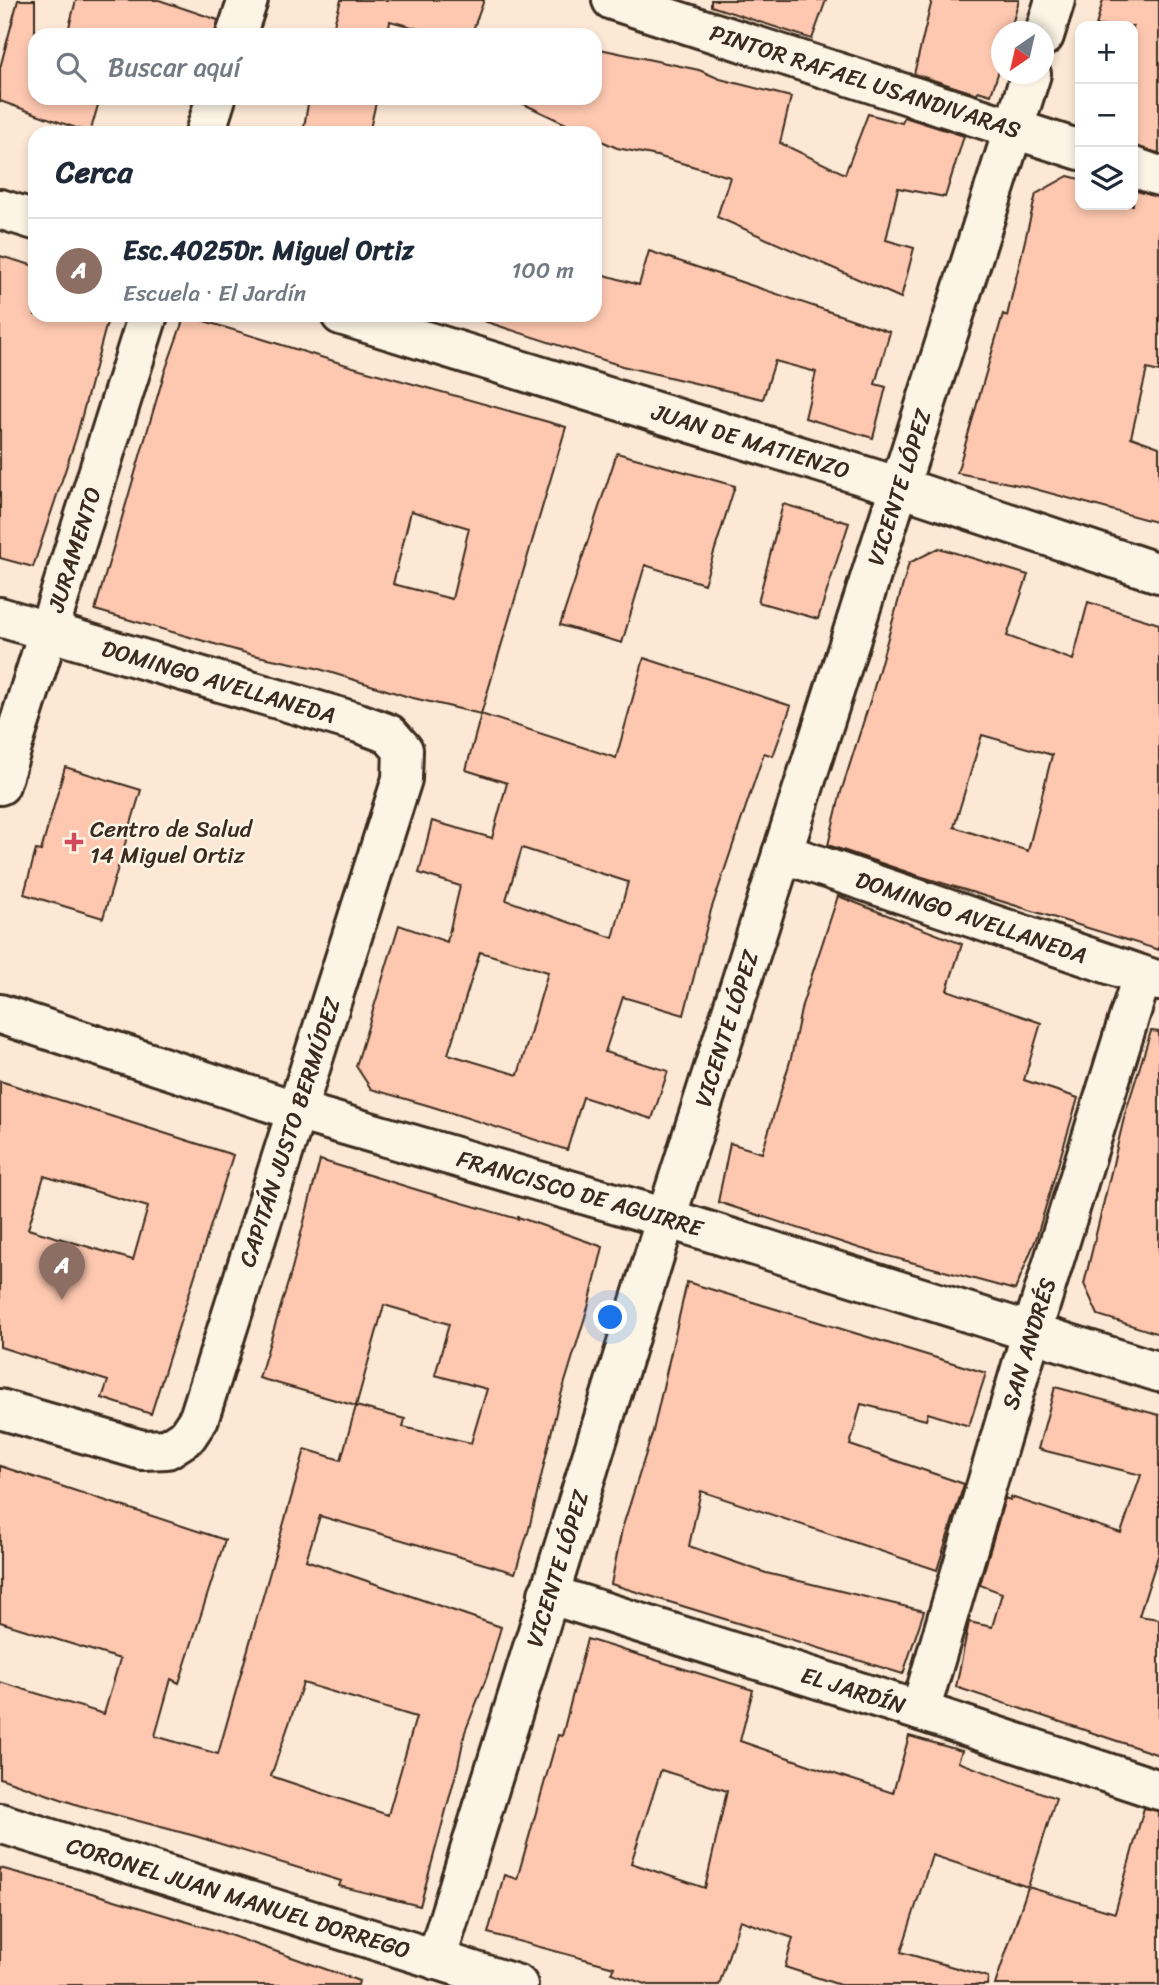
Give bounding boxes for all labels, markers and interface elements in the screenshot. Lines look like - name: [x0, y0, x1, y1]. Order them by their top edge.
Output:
- street label: PINTOR RAFAEL USANDIVARAS: [705, 12, 1026, 150]
- north arrow: [991, 21, 1054, 84]
- map controls: [1075, 21, 1138, 210]
- button: +: [1075, 21, 1138, 84]
- search box: [28, 28, 602, 105]
- text: Buscar aquí: [108, 44, 241, 90]
- icon: search: [52, 48, 90, 86]
- button: −: [1075, 84, 1138, 147]
- text: Cerca: [56, 145, 132, 199]
- button: layers: [1075, 147, 1138, 210]
- text: Esc.4025Dr. Miguel Ortiz: [123, 227, 414, 273]
- text: A: [71, 250, 87, 291]
- text: 100 m: [511, 250, 574, 291]
- text: Escuela · El Jardín: [123, 273, 306, 314]
- street label: JUAN DE MATIENZO: [646, 391, 855, 491]
- street label: VICENTE LÓPEZ: [855, 403, 944, 571]
- street label: JURAMENTO: [35, 481, 113, 618]
- street label: DOMINGO AVELLANEDA: [97, 628, 341, 736]
- place label: Centro de Salud 14 Miguel Ortiz: [90, 809, 254, 876]
- marker: Centro de Salud 14 Miguel Ortiz: [64, 832, 84, 852]
- street label: DOMINGO AVELLANEDA: [850, 859, 1093, 976]
- street label: VICENTE LÓPEZ: [682, 944, 771, 1112]
- street label: CAPITÁN JUSTO BERMÚDEZ: [227, 991, 353, 1272]
- street label: FRANCISCO DE AGUIRRE: [452, 1138, 709, 1249]
- pin: A: [39, 1242, 85, 1300]
- street label: SAN ANDRÉS: [989, 1273, 1068, 1414]
- your location: [593, 1300, 627, 1334]
- street label: VICENTE LÓPEZ: [514, 1484, 601, 1652]
- street label: EL JARDÍN: [796, 1654, 911, 1726]
- street label: CORONEL JUAN MANUEL DORREGO: [61, 1825, 416, 1971]

